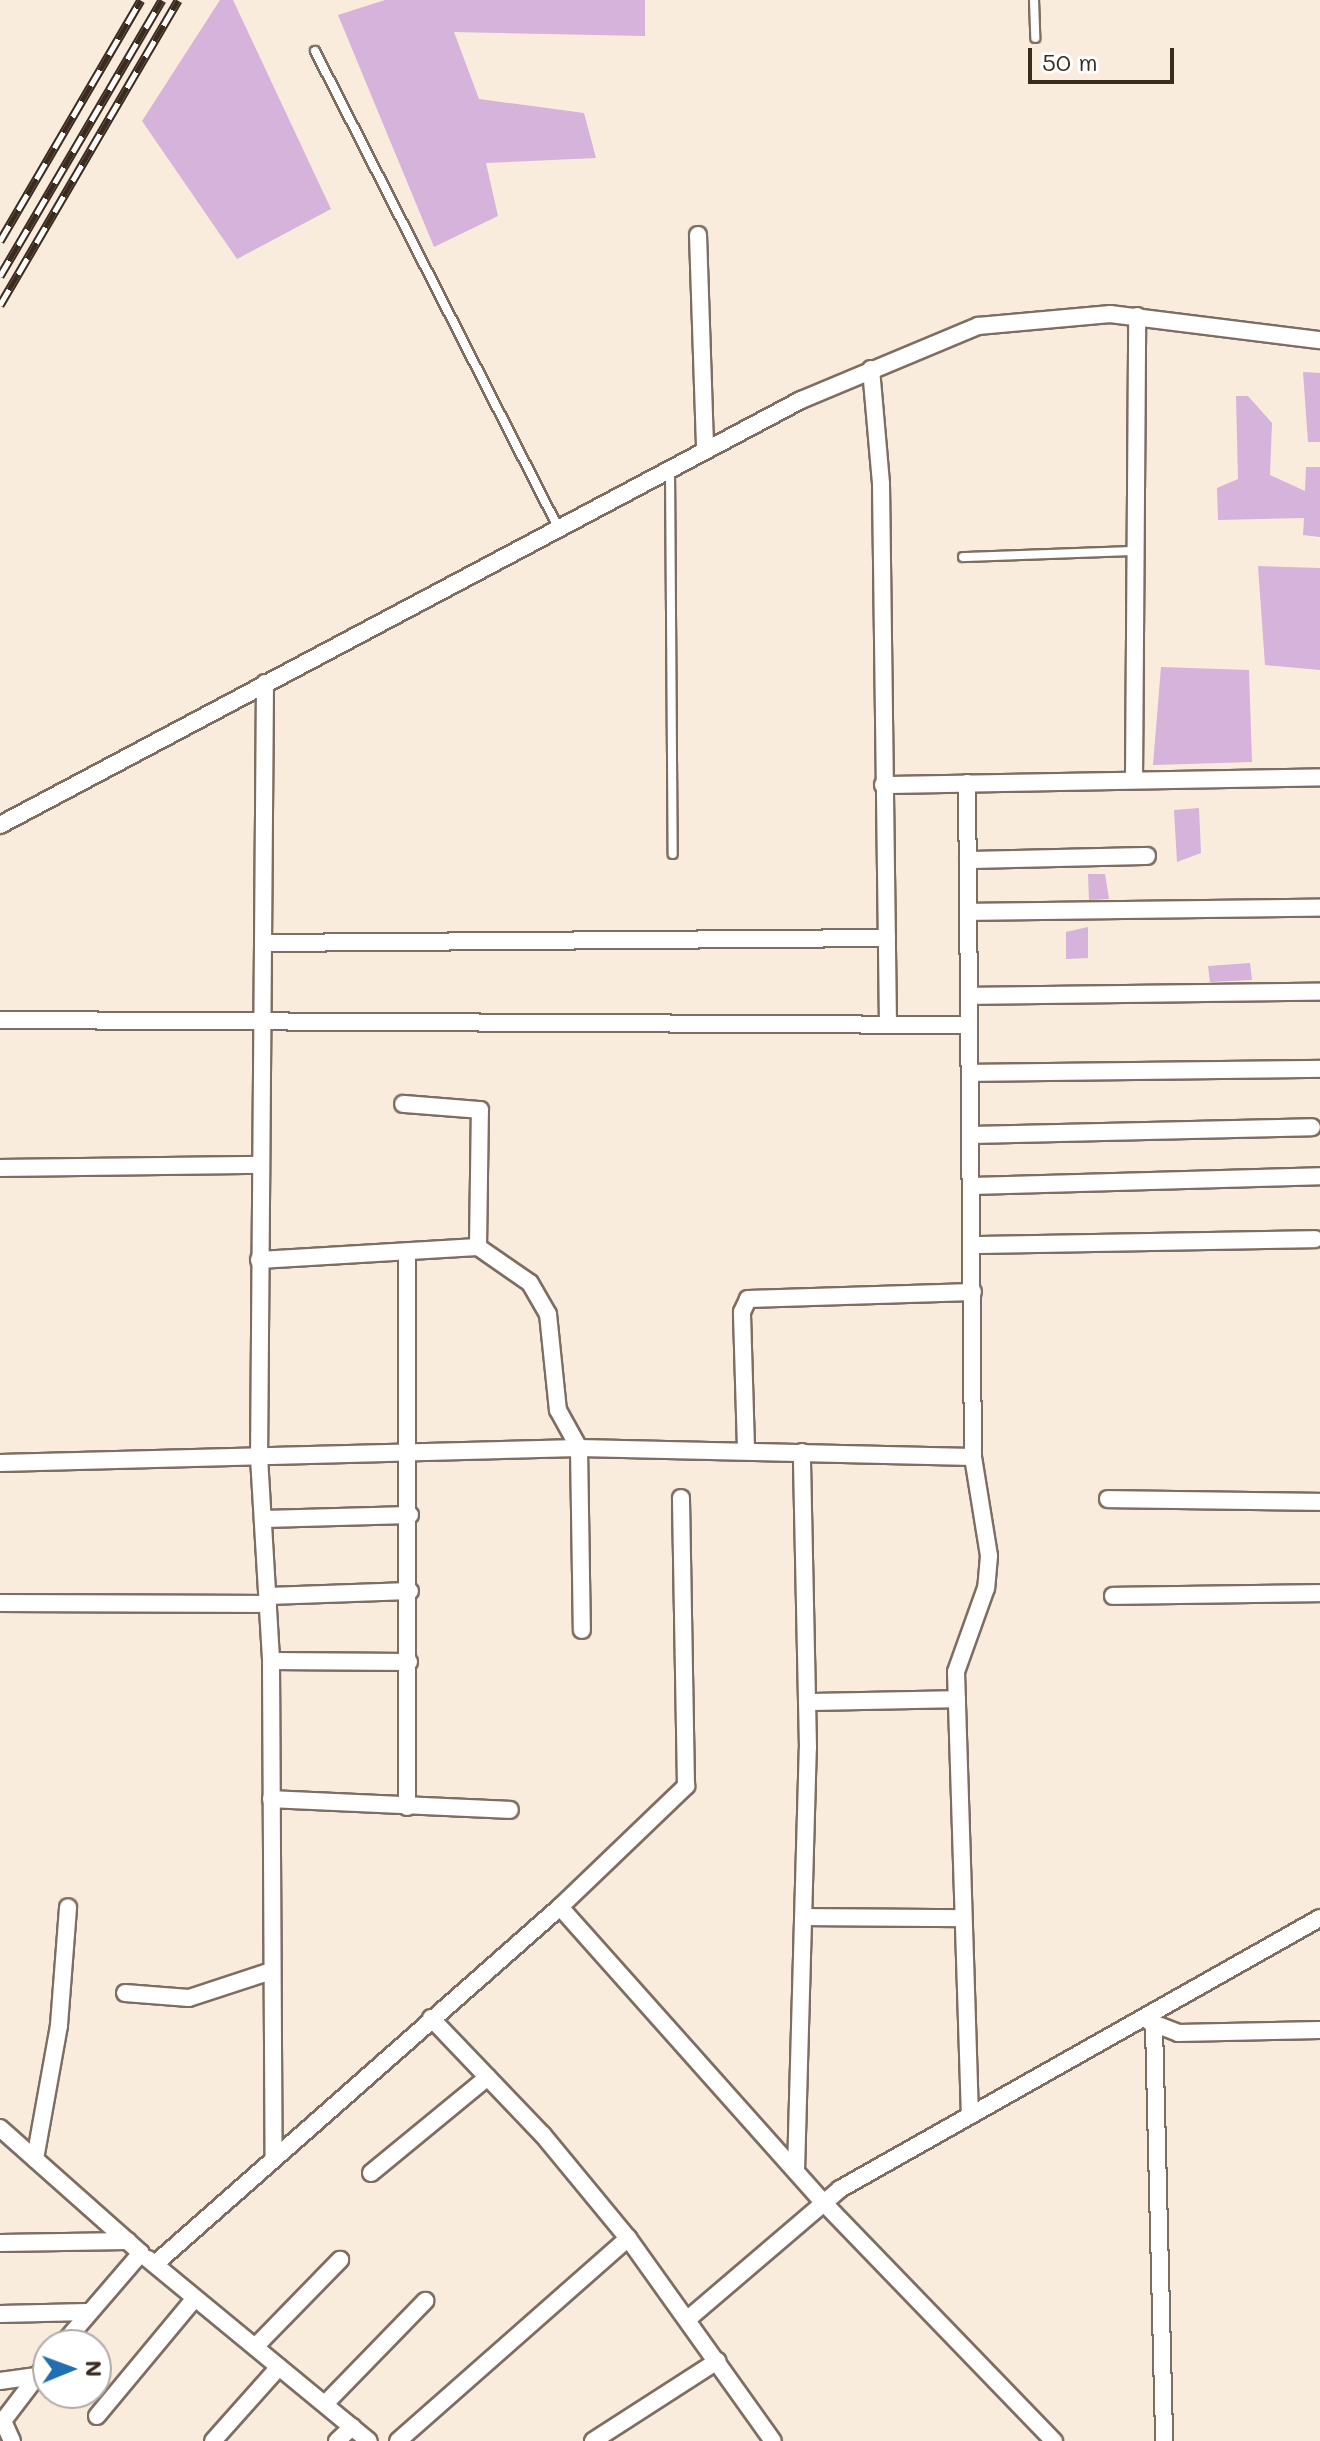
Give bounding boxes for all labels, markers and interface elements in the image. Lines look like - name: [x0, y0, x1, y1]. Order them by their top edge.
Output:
- scale bar: [1032, 32, 1178, 82]
- text: 50 m: [1042, 46, 1098, 77]
- north arrow: [32, 2329, 112, 2409]
- text: N: [80, 2360, 109, 2377]

